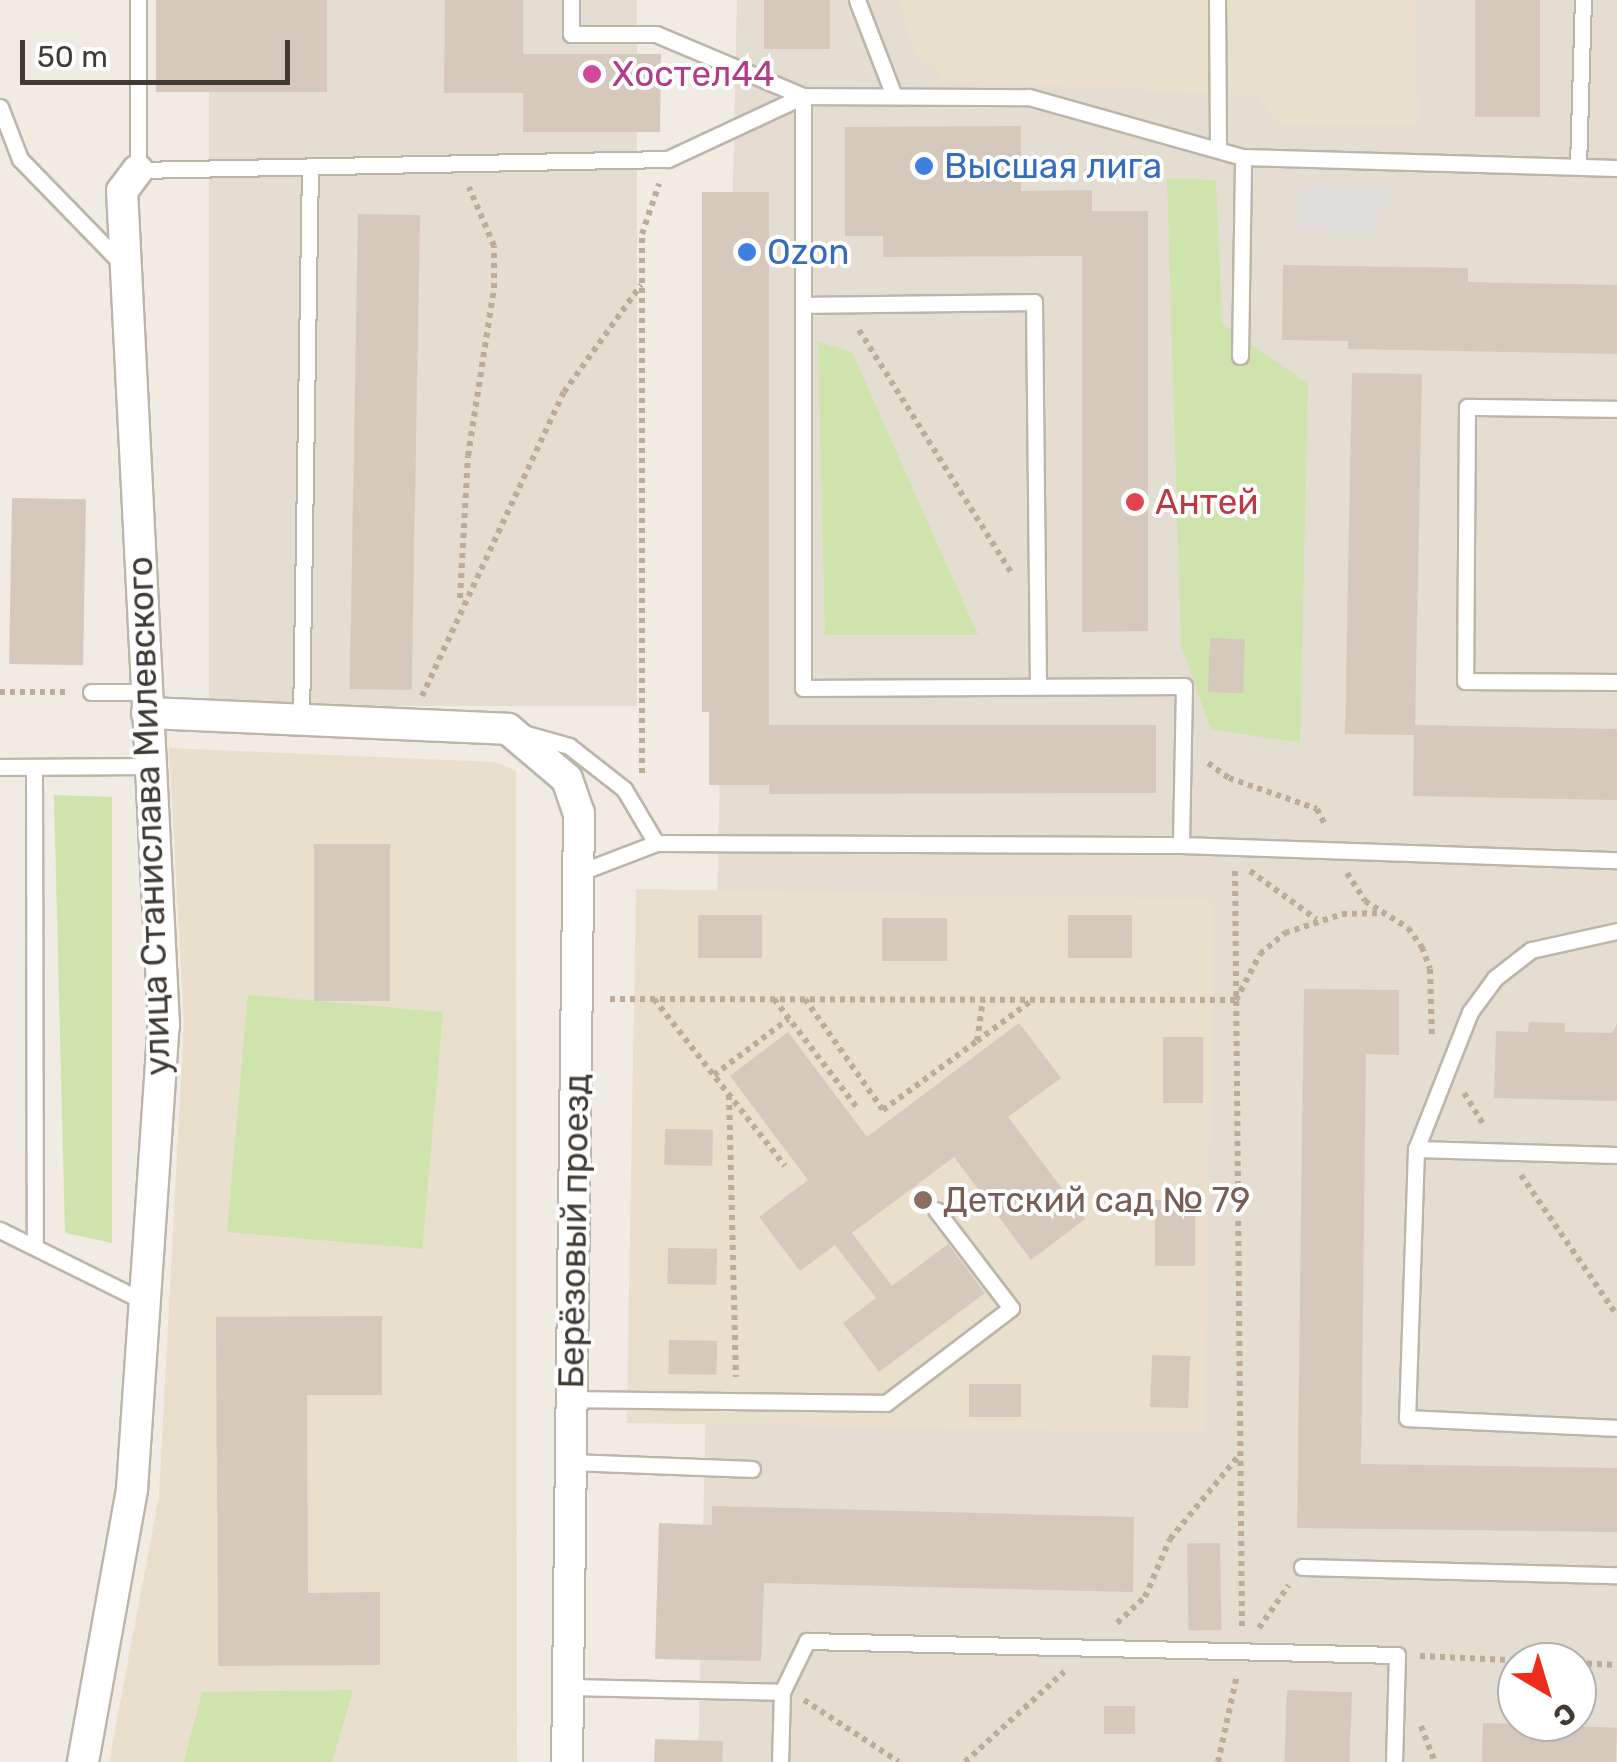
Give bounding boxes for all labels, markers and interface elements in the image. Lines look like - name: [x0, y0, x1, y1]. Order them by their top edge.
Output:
- scale bar: [25, 20, 295, 82]
- text: 50 m: [37, 39, 108, 75]
- place label: Хостел44: [612, 53, 775, 95]
- marker: Хостел44: [581, 63, 603, 85]
- place label: Высшая лига: [944, 145, 1162, 187]
- marker: Высшая лига: [913, 155, 935, 177]
- place label: Ozon: [767, 231, 850, 273]
- marker: Ozon: [736, 241, 758, 263]
- place label: Антей: [1155, 481, 1259, 523]
- marker: Антей: [1124, 491, 1146, 513]
- street label: улица Станислава Милевского: [119, 556, 179, 1076]
- street label: Берёзовый проезд: [550, 1073, 598, 1389]
- place label: Детский сад № 79: [943, 1179, 1251, 1221]
- marker: Детский сад № 79: [912, 1189, 934, 1211]
- north arrow: [1497, 1642, 1597, 1742]
- text: С: [1547, 1695, 1582, 1734]

